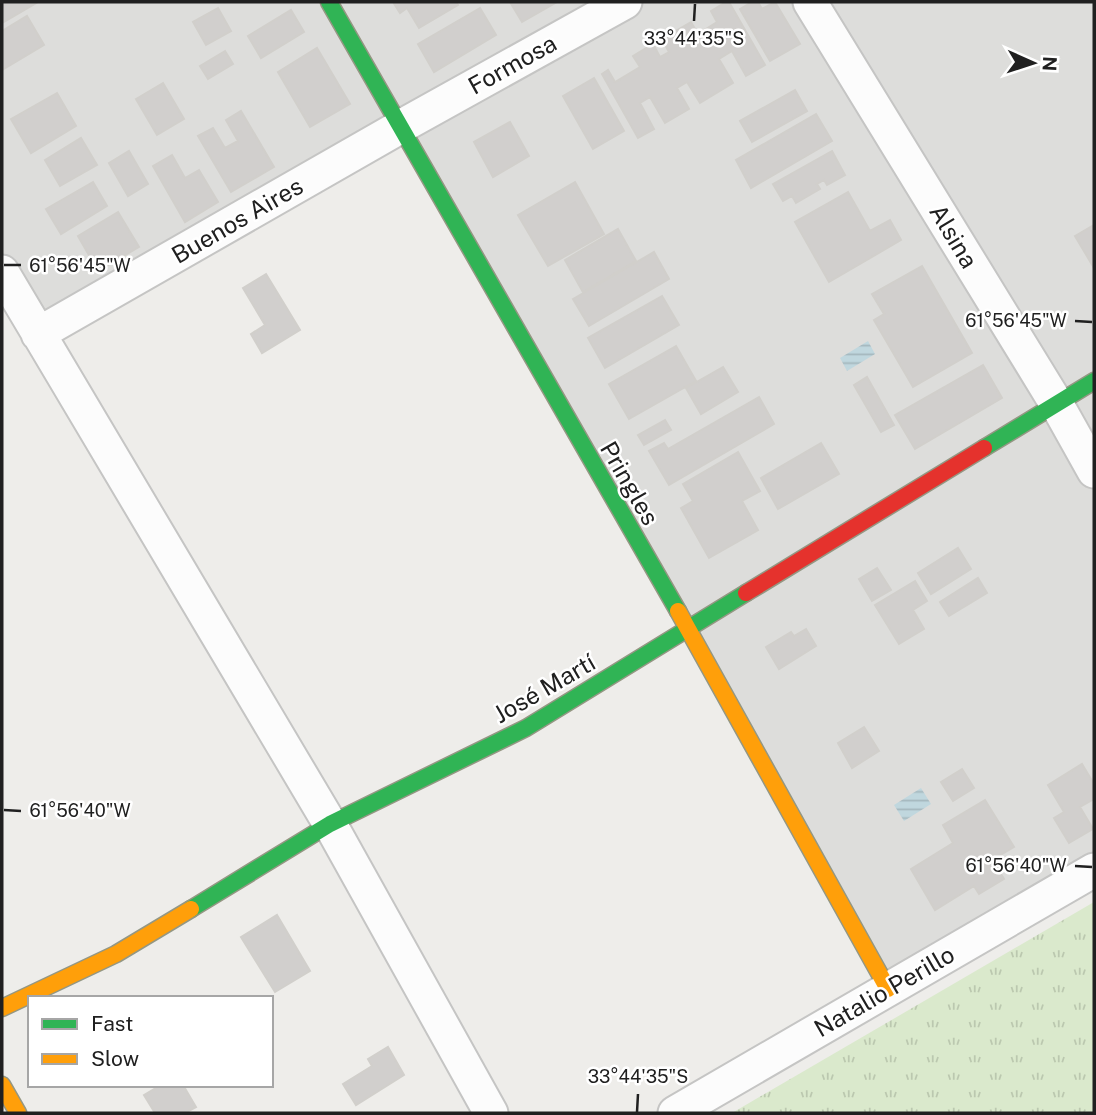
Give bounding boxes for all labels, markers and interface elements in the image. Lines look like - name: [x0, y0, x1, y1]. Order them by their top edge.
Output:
- street label: Formosa: [463, 28, 561, 100]
- text: 33°44'35"S: [644, 28, 744, 49]
- north arrow: [998, 28, 1068, 98]
- text: N: [1039, 56, 1061, 72]
- street label: Buenos Aires: [166, 171, 308, 269]
- street label: Alsina: [924, 199, 984, 273]
- text: 61°56'45"W: [29, 255, 131, 276]
- text: 61°56'45"W: [965, 310, 1067, 331]
- street label: Pringles: [595, 436, 665, 530]
- street label: José Martí: [488, 647, 601, 728]
- text: 61°56'40"W: [29, 800, 131, 821]
- text: 61°56'40"W: [965, 855, 1067, 876]
- street label: Natalio Perillo: [809, 940, 959, 1042]
- legend: [28, 996, 273, 1087]
- text: Fast: [91, 1011, 133, 1036]
- text: Slow: [91, 1046, 139, 1071]
- text: 33°44'35"S: [588, 1066, 688, 1087]

